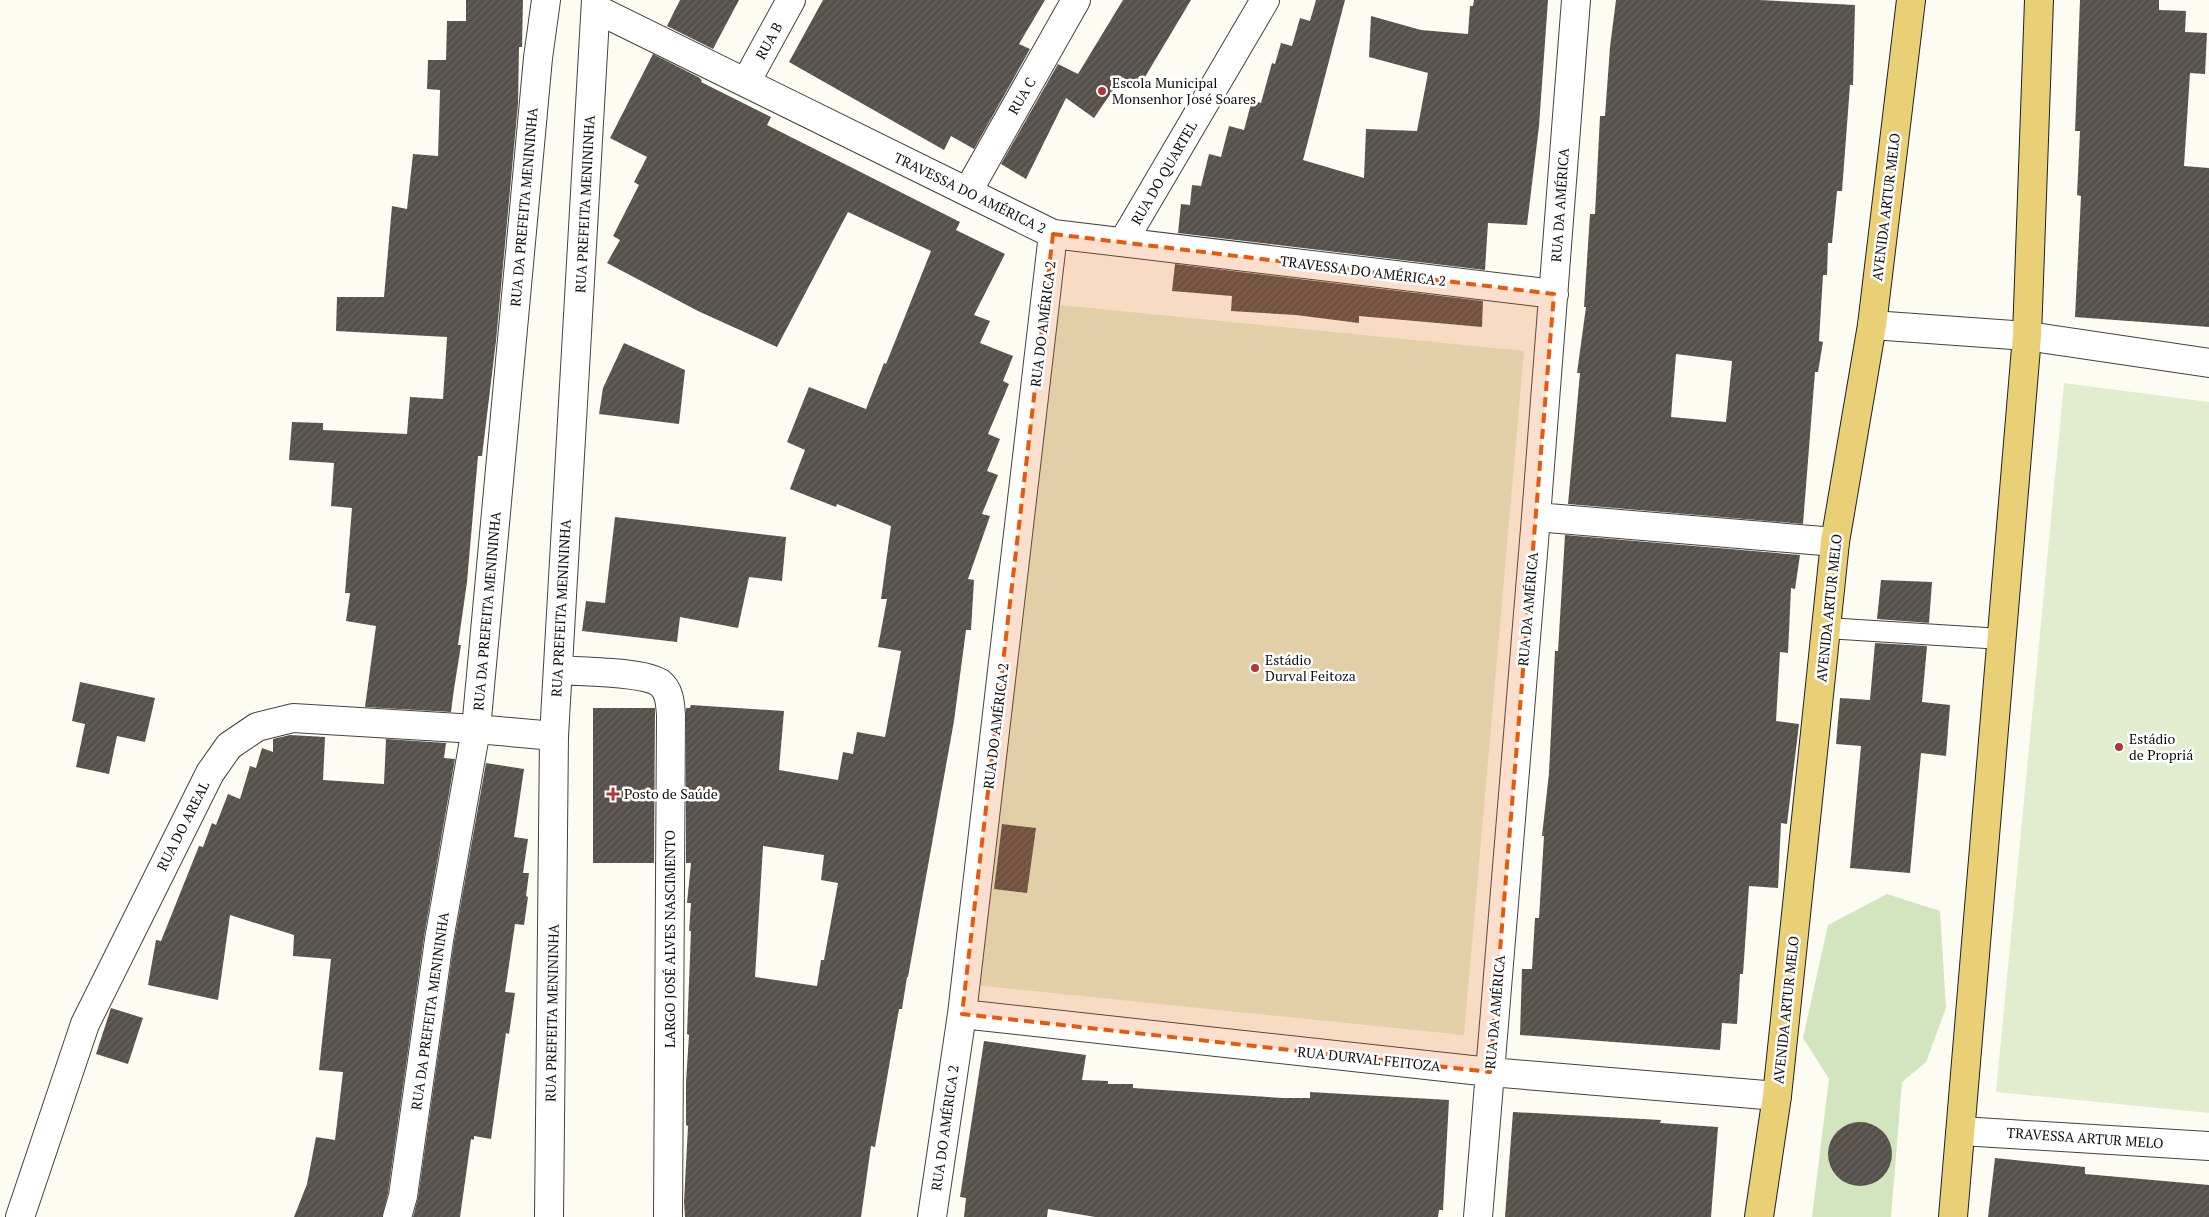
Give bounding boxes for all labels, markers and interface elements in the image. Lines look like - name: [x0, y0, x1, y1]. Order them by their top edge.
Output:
- street label: RUA B: [751, 19, 786, 63]
- place label: Escola Municipal Monsenhor José Soares: [1112, 73, 1256, 108]
- street label: RUA C: [1003, 74, 1040, 118]
- marker: Escola Municipal Monsenhor José Soares: [1096, 85, 1108, 97]
- street label: RUA DA PREFEITA MENININHA: [505, 106, 542, 307]
- street label: RUA PREFEITA MENININHA: [570, 114, 599, 293]
- street label: RUA DO QUARTEL: [1126, 117, 1201, 228]
- street label: AVENIDA ARTUR MELO: [1867, 132, 1904, 282]
- street label: TRAVESSA DO AMÉRICA 2: [891, 147, 1049, 238]
- street label: RUA DA AMÉRICA: [1546, 147, 1573, 263]
- street label: TRAVESSA DO AMÉRICA 2: [1279, 251, 1447, 290]
- street label: RUA DO AMÉRICA 2: [1025, 260, 1060, 388]
- street label: RUA DA PREFEITA MENININHA: [468, 510, 505, 711]
- street label: RUA PREFEITA MENININHA: [546, 518, 575, 697]
- street label: AVENIDA ARTUR MELO: [1811, 533, 1846, 683]
- street label: RUA DA AMÉRICA: [1513, 551, 1542, 667]
- place label: Estádio Durval Feitoza: [1265, 650, 1356, 685]
- street label: RUA DO AMÉRICA 2: [978, 662, 1013, 790]
- marker: Estádio Durval Feitoza: [1249, 662, 1261, 674]
- place label: Estádio de Propriá: [2129, 729, 2193, 764]
- marker: Estádio de Propriá: [2113, 741, 2125, 753]
- street label: RUA DO AREAL: [152, 777, 213, 874]
- place label: Posto de Saúde: [624, 784, 718, 803]
- marker: Posto de Saúde: [606, 787, 620, 801]
- street label: LARGO JOSÉ ALVES NASCIMENTO: [660, 830, 679, 1048]
- street label: RUA DA PREFEITA MENININHA: [406, 910, 453, 1111]
- street label: RUA PREFEITA MENININHA: [540, 923, 563, 1102]
- street label: AVENIDA ARTUR MELO: [1768, 935, 1803, 1085]
- street label: RUA DA AMÉRICA: [1480, 954, 1509, 1070]
- street label: RUA DURVAL FEITOZA: [1297, 1042, 1442, 1076]
- street label: RUA DO AMÉRICA 2: [926, 1064, 963, 1192]
- street label: TRAVESSA ARTUR MELO: [2006, 1123, 2164, 1152]

